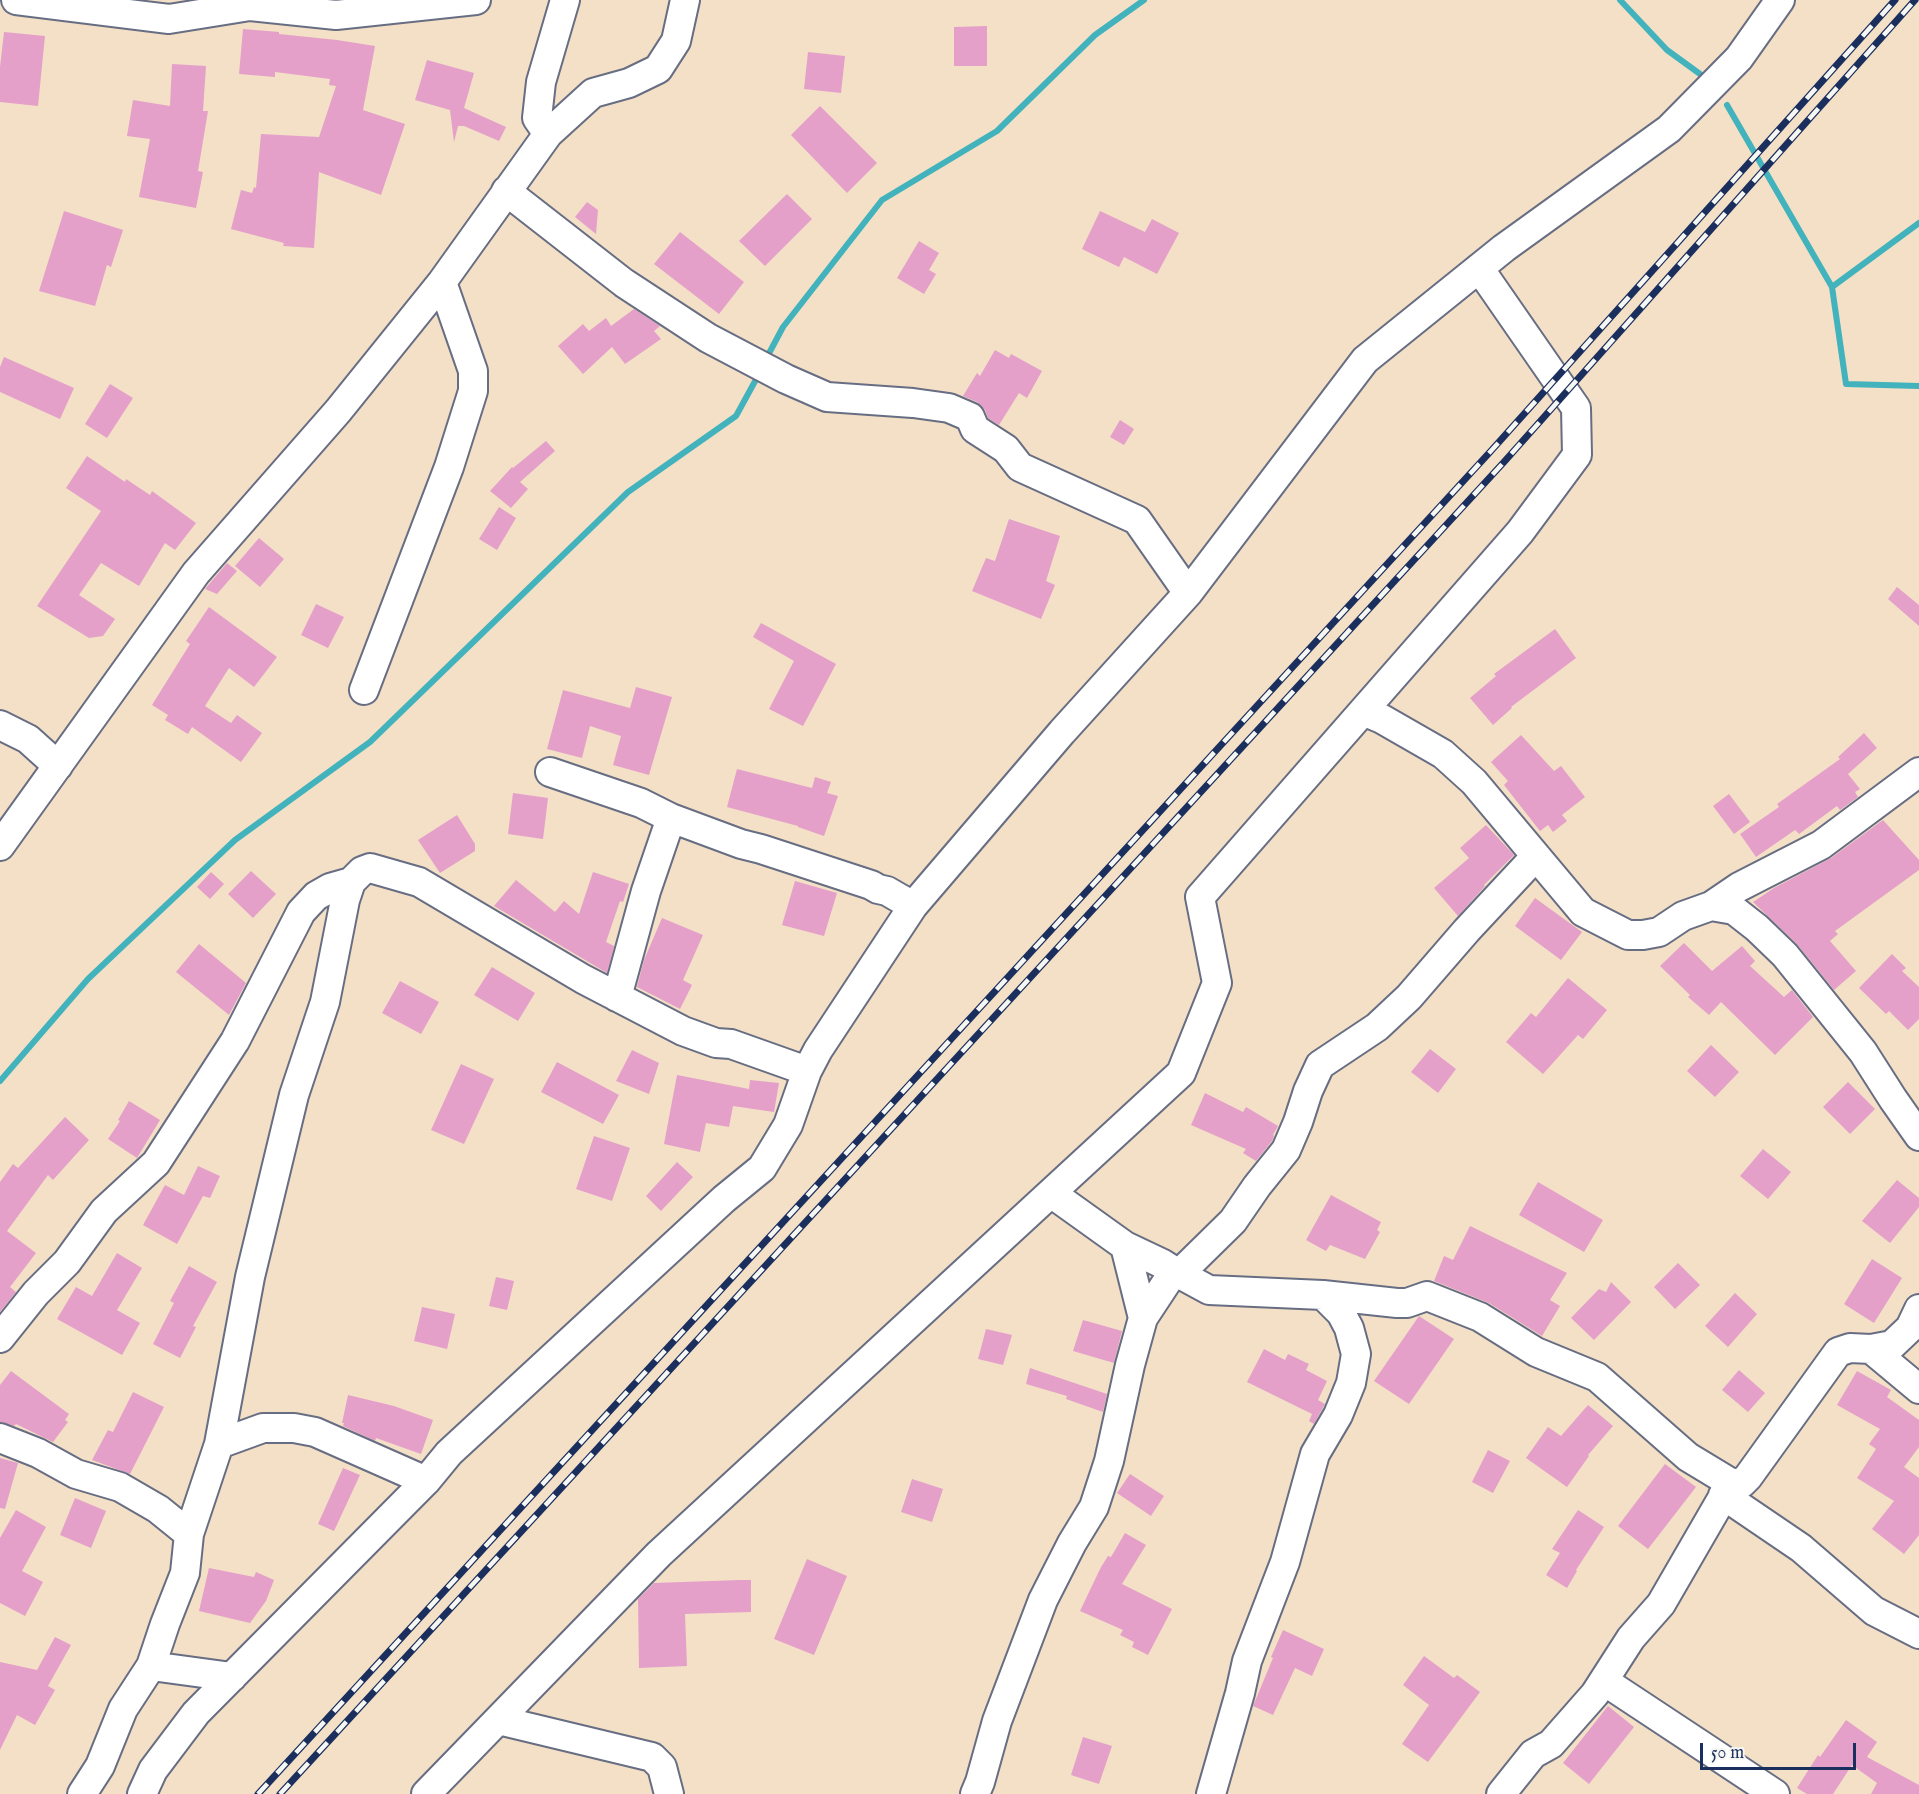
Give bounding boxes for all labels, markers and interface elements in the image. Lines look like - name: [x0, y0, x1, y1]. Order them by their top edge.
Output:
- scale bar: [1703, 1731, 1859, 1769]
- text: 50 m: [1711, 1742, 1744, 1765]

